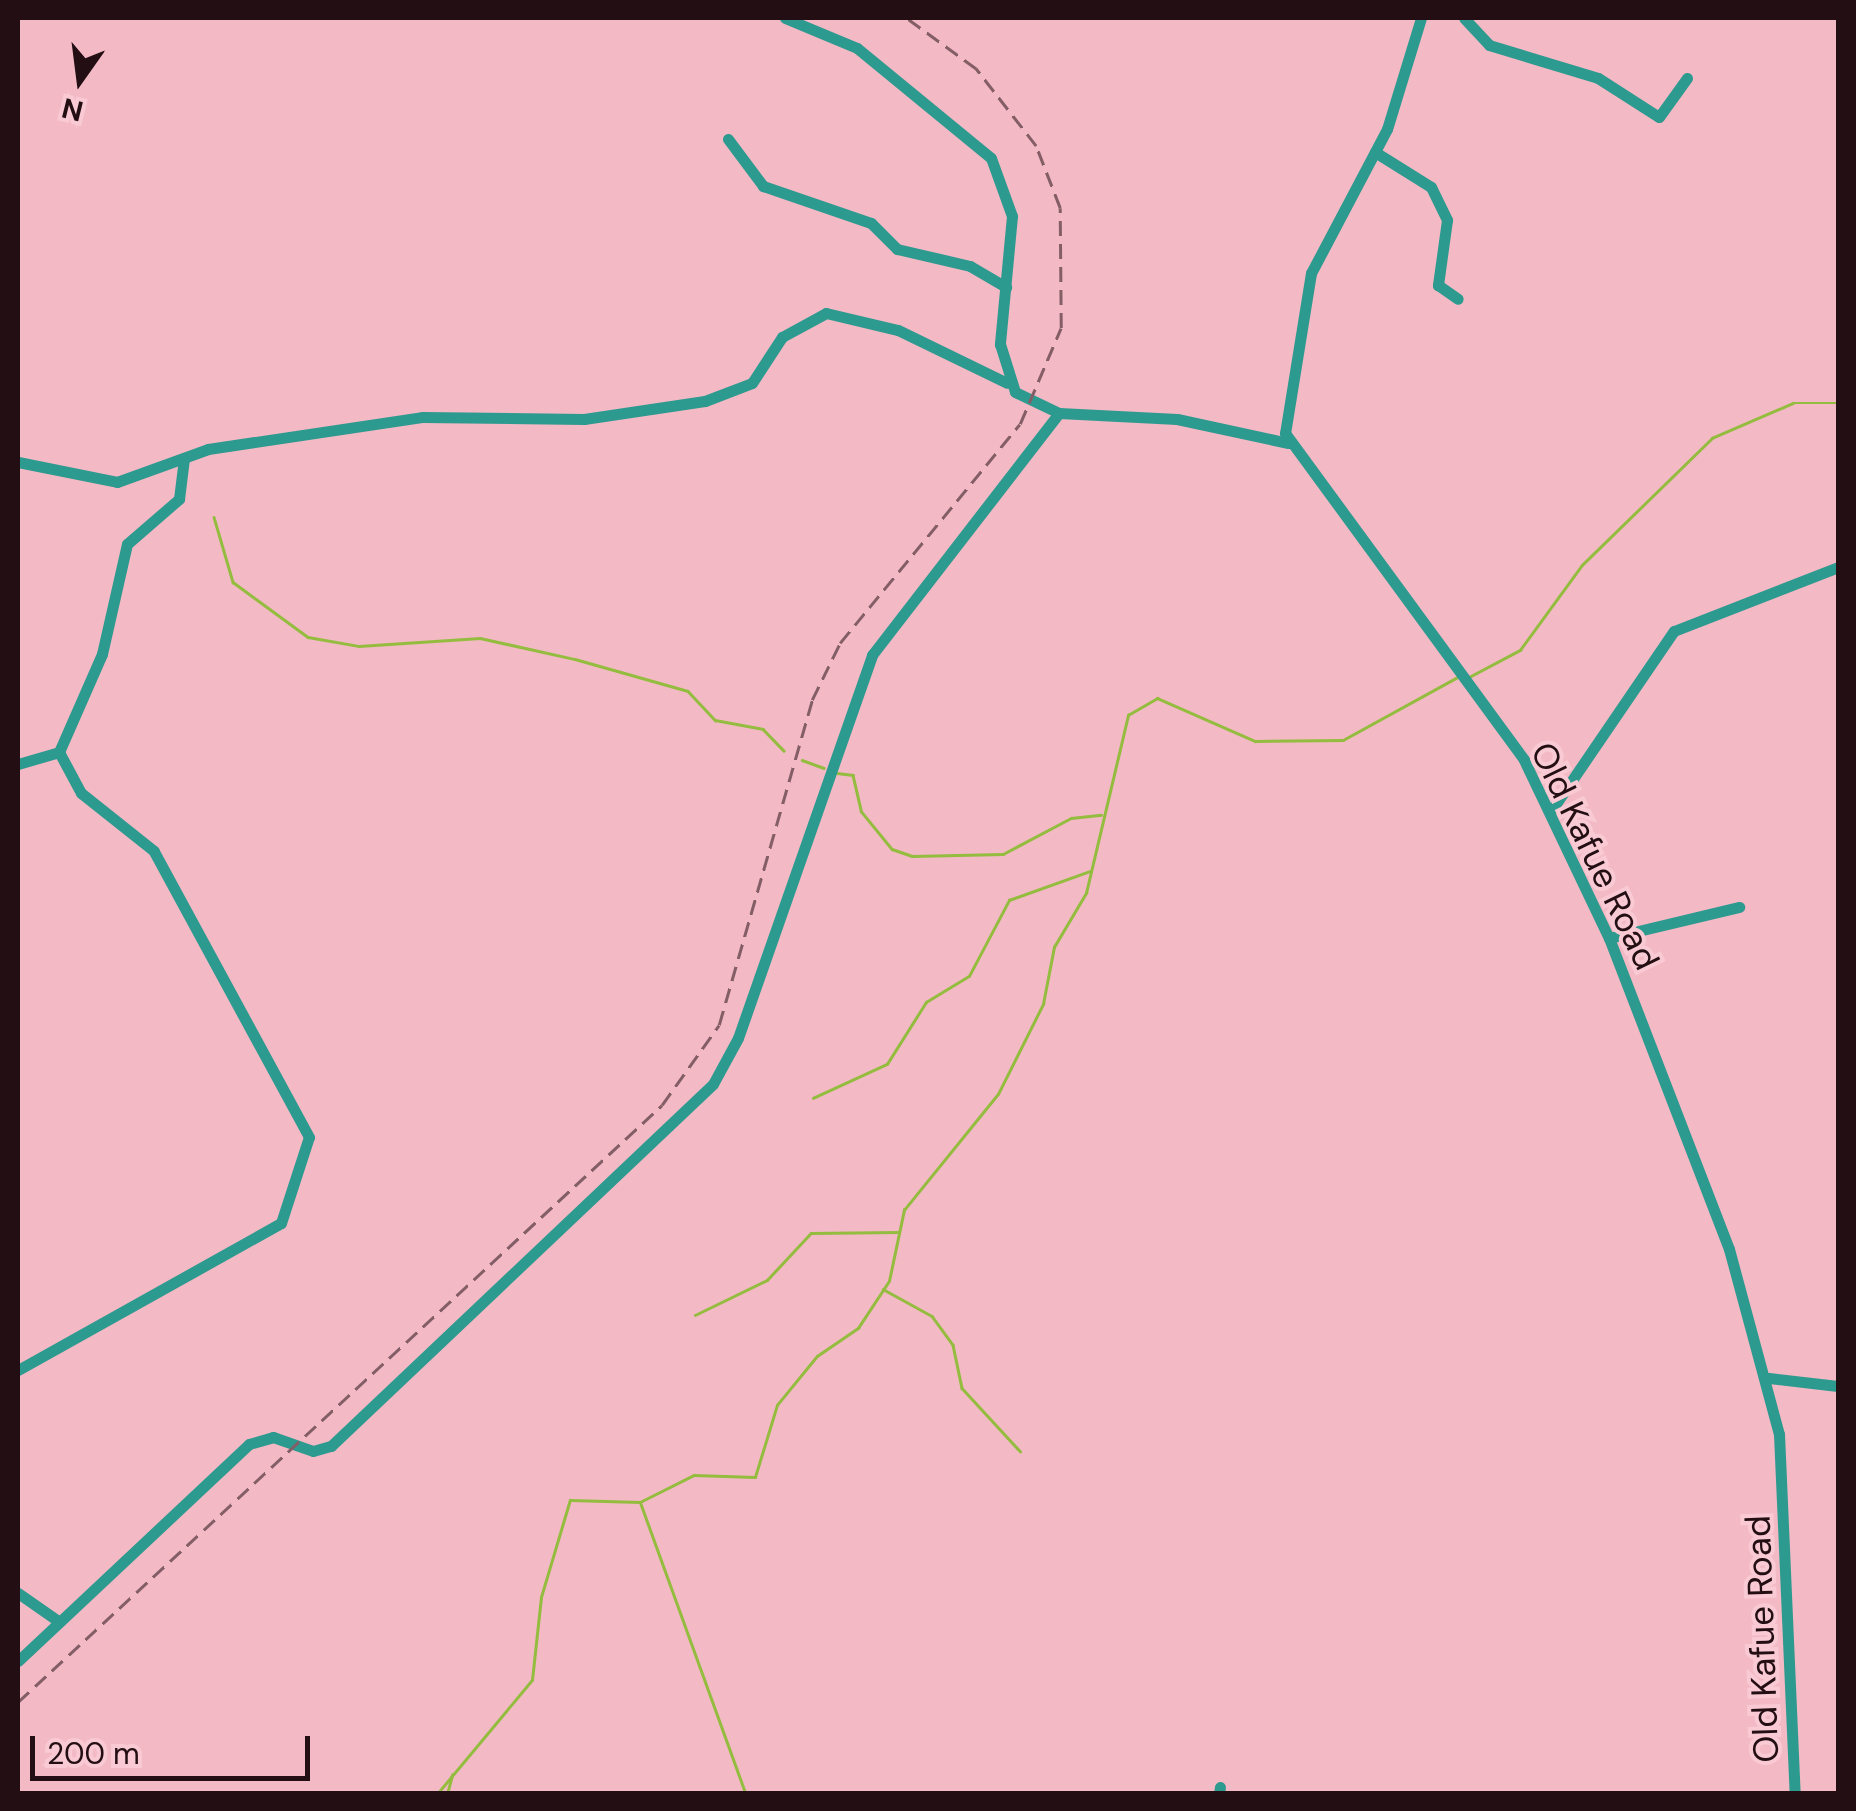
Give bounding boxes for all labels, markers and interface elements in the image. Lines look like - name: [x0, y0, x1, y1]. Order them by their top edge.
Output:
- north arrow: [30, 30, 130, 130]
- text: N: [58, 89, 87, 130]
- street label: Old Kafue Road: [1522, 736, 1668, 976]
- street label: Old Kafue Road: [1737, 1515, 1787, 1763]
- scale bar: [35, 1716, 315, 1778]
- text: 200 m: [47, 1734, 140, 1773]

